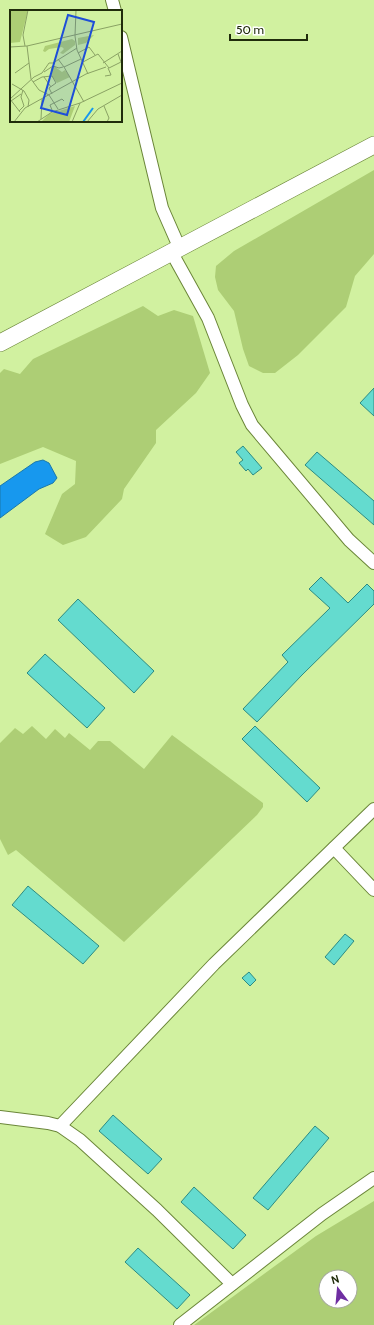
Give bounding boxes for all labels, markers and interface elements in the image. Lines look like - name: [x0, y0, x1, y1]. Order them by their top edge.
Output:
- inset map: [10, 10, 122, 122]
- scale bar: [230, 16, 307, 42]
- text: 50 m: [236, 22, 264, 37]
- north arrow: [318, 1269, 358, 1309]
- text: N: [330, 1272, 341, 1287]

